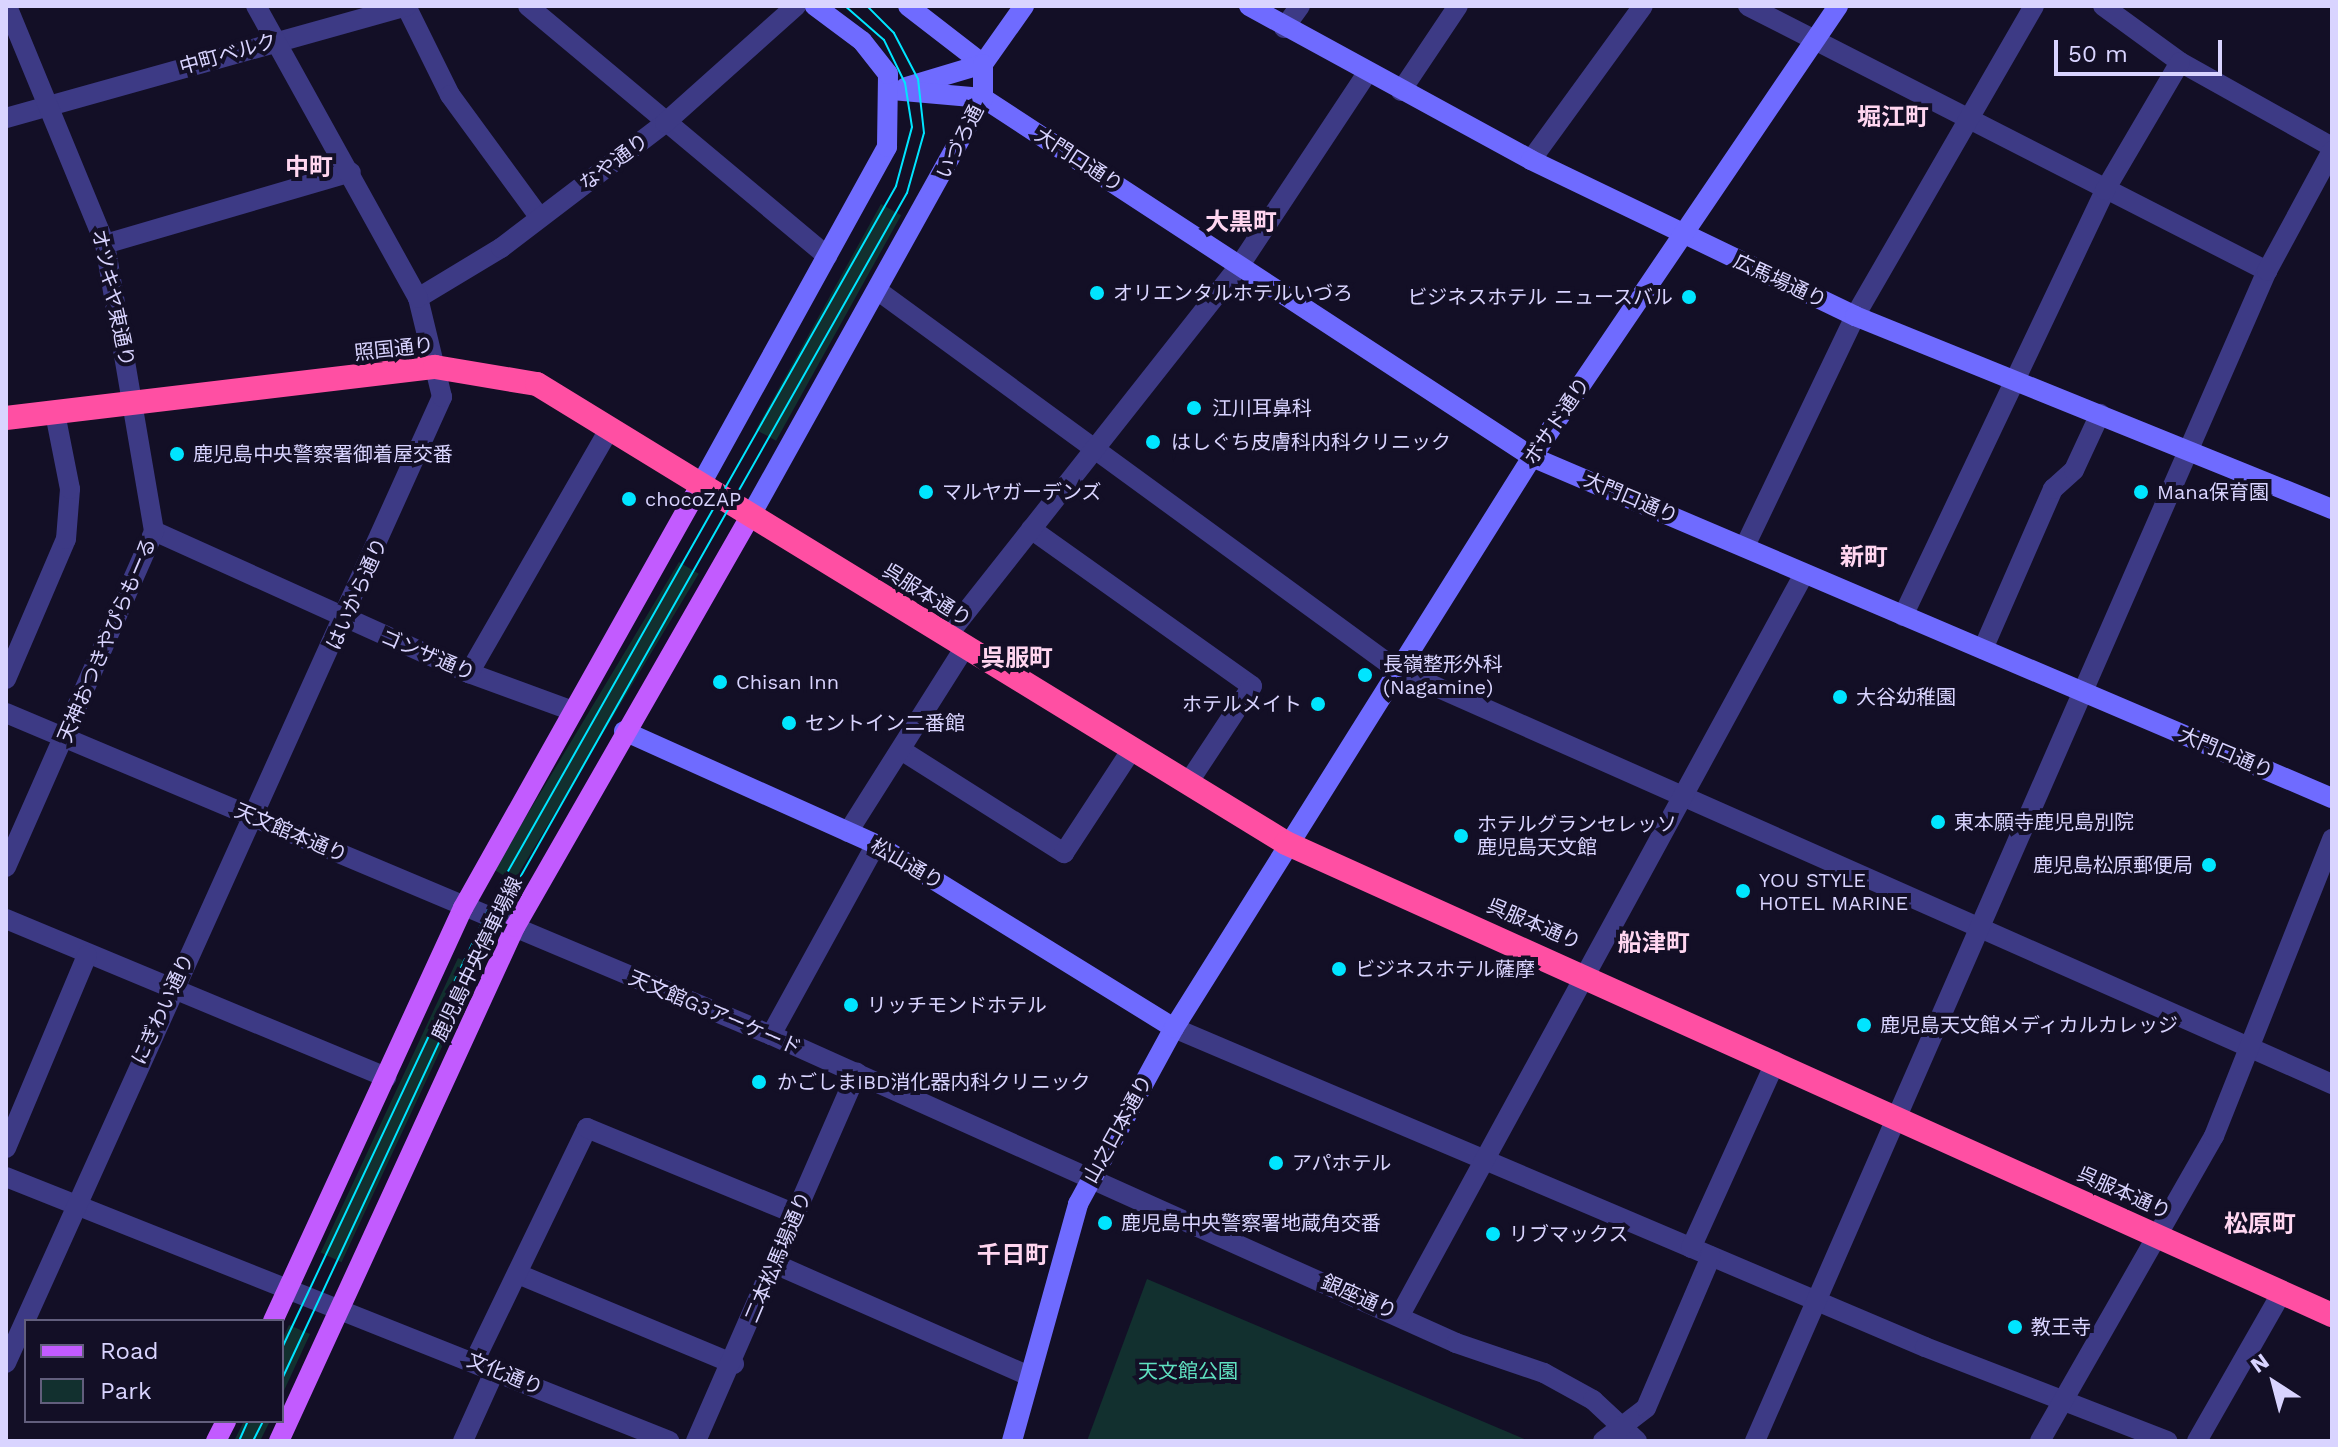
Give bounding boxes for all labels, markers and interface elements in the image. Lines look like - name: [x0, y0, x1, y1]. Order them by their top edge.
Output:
- scale bar: [2058, 24, 2226, 74]
- street label: 中町ベルク: [177, 29, 279, 79]
- text: 50 m: [2068, 40, 2128, 68]
- street label: いづろ通: [931, 101, 989, 183]
- district label: 堀江町: [1857, 104, 1929, 132]
- street label: 大門口通り: [1031, 123, 1127, 197]
- street label: なや通り: [575, 128, 653, 196]
- district label: 中町: [285, 154, 333, 182]
- district label: 大黒町: [1205, 209, 1277, 237]
- street label: オツキヤ東通り: [87, 227, 139, 369]
- street label: 広馬場通り: [1730, 249, 1830, 313]
- place label: オリエンタルホテルいづろ: [1113, 281, 1353, 305]
- marker: オリエンタルホテルいづろ: [1088, 284, 1106, 302]
- place label: ビジネスホテル ニュースバル: [1406, 285, 1673, 309]
- marker: ビジネスホテル ニュースバル: [1680, 288, 1698, 306]
- street label: 照国通り: [353, 333, 435, 365]
- street label: ボサド通り: [1519, 373, 1595, 469]
- place label: 江川耳鼻科: [1212, 396, 1312, 420]
- marker: 江川耳鼻科: [1183, 397, 1205, 419]
- place label: はしぐち皮膚科内科クリニック: [1171, 430, 1451, 454]
- marker: はしぐち皮膚科内科クリニック: [1142, 431, 1164, 453]
- place label: 鹿児島中央警察署御着屋交番: [193, 442, 453, 466]
- marker: 鹿児島中央警察署御着屋交番: [168, 445, 186, 463]
- street label: 大門口通り: [1580, 467, 1682, 529]
- place label: マルヤガーデンズ: [942, 480, 1102, 504]
- place label: Mana保育園: [2157, 480, 2269, 504]
- marker: マルヤガーデンズ: [917, 483, 935, 501]
- marker: Mana保育園: [2132, 483, 2150, 501]
- place label: chocoZAP: [645, 487, 741, 511]
- marker: chocoZAP: [620, 490, 638, 508]
- street label: 天神おつきやぴらもーる: [53, 534, 161, 746]
- street label: はいから通り: [322, 534, 392, 654]
- district label: 新町: [1840, 544, 1888, 572]
- street label: 呉服本通り: [878, 558, 976, 632]
- street label: ゴンザ通り: [377, 624, 479, 686]
- district label: 呉服町: [981, 645, 1053, 673]
- place label: 長嶺整形外科 (Nagamine): [1383, 652, 1503, 699]
- marker: 長嶺整形外科 (Nagamine): [1354, 664, 1376, 686]
- place label: Chisan Inn: [736, 670, 839, 694]
- marker: Chisan Inn: [711, 673, 729, 691]
- place label: 大谷幼稚園: [1856, 685, 1956, 709]
- marker: 大谷幼稚園: [1831, 688, 1849, 706]
- place label: ホテルメイト: [1182, 692, 1302, 716]
- marker: ホテルメイト: [1309, 695, 1327, 713]
- place label: セントイン二番館: [805, 711, 965, 735]
- marker: セントイン二番館: [780, 714, 798, 732]
- street label: 大門口通り: [2175, 722, 2277, 784]
- street label: 天文館本通り: [231, 799, 351, 867]
- place label: 東本願寺鹿児島別院: [1954, 810, 2134, 834]
- place label: ホテルグランセレッソ 鹿児島天文館: [1477, 812, 1677, 859]
- marker: 東本願寺鹿児島別院: [1929, 813, 1947, 831]
- marker: ホテルグランセレッソ 鹿児島天文館: [1452, 827, 1470, 845]
- street label: 松山通り: [866, 834, 948, 894]
- place label: 鹿児島松原郵便局: [2033, 853, 2193, 877]
- marker: 鹿児島松原郵便局: [2200, 856, 2218, 874]
- place label: YOU STYLE HOTEL MARINE: [1759, 868, 1909, 915]
- street label: 鹿児島中央停車場線: [427, 873, 527, 1045]
- marker: YOU STYLE HOTEL MARINE: [1734, 882, 1752, 900]
- street label: 呉服本通り: [1483, 893, 1585, 955]
- district label: 船津町: [1618, 930, 1690, 958]
- street label: にぎわい通り: [127, 950, 199, 1068]
- place label: ビジネスホテル薩摩: [1355, 957, 1535, 981]
- marker: ビジネスホテル薩摩: [1330, 960, 1348, 978]
- street label: 天文館G3アーケード: [625, 966, 805, 1060]
- place label: リッチモンドホテル: [867, 993, 1047, 1017]
- marker: リッチモンドホテル: [842, 996, 860, 1014]
- place label: 鹿児島天文館メディカルカレッジ: [1880, 1013, 2180, 1037]
- marker: 鹿児島天文館メディカルカレッジ: [1855, 1016, 1873, 1034]
- place label: かごしまIBD消化器内科クリニック: [777, 1070, 1090, 1094]
- marker: かごしまIBD消化器内科クリニック: [748, 1071, 770, 1093]
- street label: 山之口本通り: [1078, 1071, 1158, 1187]
- place label: アパホテル: [1292, 1151, 1392, 1175]
- marker: アパホテル: [1267, 1154, 1285, 1172]
- street label: 呉服本通り: [2073, 1162, 2175, 1224]
- street label: 二本松馬場通り: [740, 1188, 816, 1326]
- place label: 鹿児島中央警察署地蔵角交番: [1121, 1211, 1381, 1235]
- district label: 松原町: [2224, 1211, 2296, 1239]
- marker: 鹿児島中央警察署地蔵角交番: [1096, 1214, 1114, 1232]
- place label: リブマックス: [1509, 1222, 1629, 1246]
- marker: リブマックス: [1484, 1225, 1502, 1243]
- district label: 千日町: [977, 1242, 1049, 1270]
- street label: 銀座通り: [1318, 1270, 1400, 1324]
- place label: 教王寺: [2031, 1315, 2091, 1339]
- marker: 教王寺: [2006, 1318, 2024, 1336]
- legend: [24, 1319, 284, 1423]
- text: Road: [100, 1337, 159, 1365]
- north arrow: [2234, 1343, 2314, 1423]
- street label: 文化通り: [463, 1348, 547, 1400]
- text: N: [2246, 1348, 2274, 1378]
- park label: 天文館公園: [1138, 1359, 1238, 1383]
- text: Park: [100, 1377, 152, 1405]

